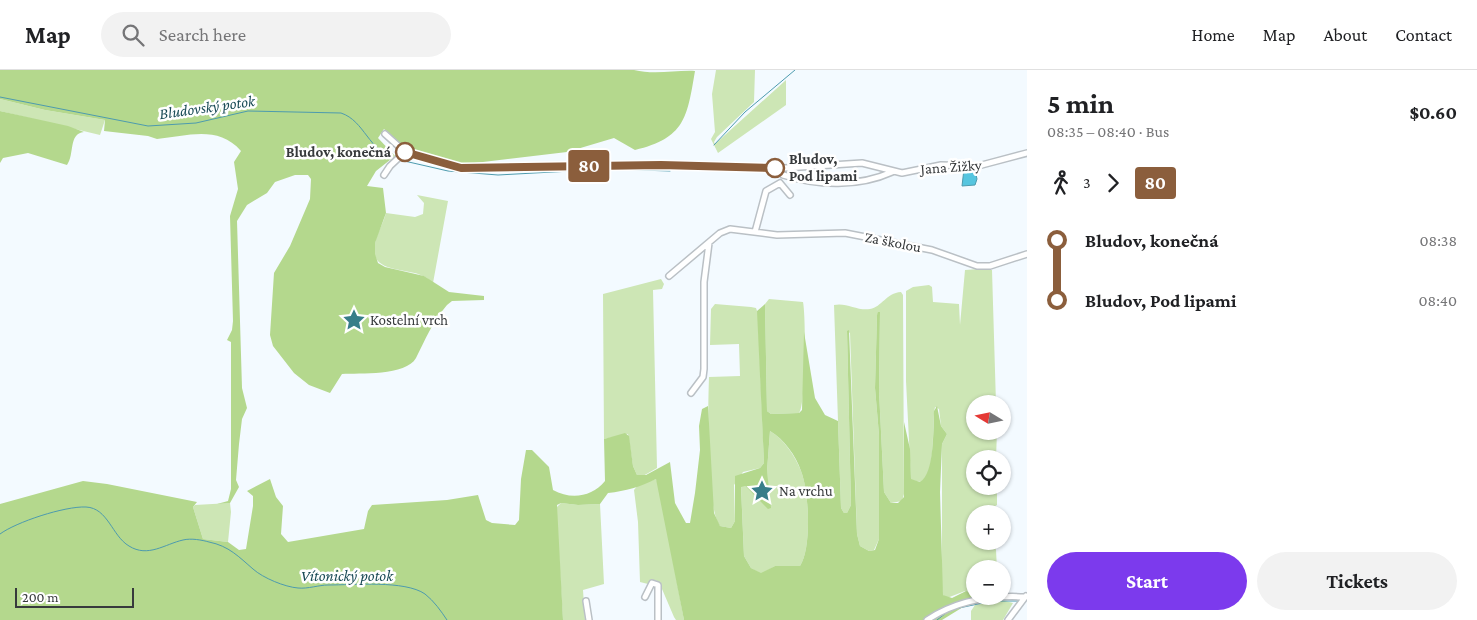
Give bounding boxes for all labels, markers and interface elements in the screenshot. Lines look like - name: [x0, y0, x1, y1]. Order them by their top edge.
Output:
- search box: [101, 12, 451, 57]
- text: Map: [25, 21, 71, 48]
- icon: search: [119, 21, 147, 49]
- text: Search here: [159, 24, 246, 45]
- text: Home: [1192, 25, 1235, 45]
- text: Map: [1263, 25, 1295, 45]
- text: About: [1323, 25, 1367, 45]
- text: Contact: [1395, 25, 1452, 45]
- text: 5 min: [1047, 88, 1114, 119]
- water label: Bludovský potok: [158, 92, 257, 123]
- text: $0.60: [1409, 102, 1457, 123]
- text: 08:35 – 08:40 · Bus: [1047, 123, 1169, 140]
- marker: Bludov, konečná: [395, 142, 415, 162]
- place label: Bludov, konečná: [286, 144, 392, 160]
- line badge: 80: [566, 150, 612, 182]
- place label: Bludov, Pod lipami: [789, 151, 858, 184]
- text: 80: [578, 156, 600, 176]
- street label: Jana Žižky: [918, 157, 982, 178]
- marker: Bludov, Pod lipami: [765, 158, 785, 178]
- icon: walk: [1047, 169, 1075, 197]
- icon: forward: [1099, 169, 1127, 197]
- text: 80: [1145, 173, 1166, 193]
- text: 3: [1083, 174, 1091, 191]
- street label: Za školou: [863, 229, 923, 255]
- text: Bludov, konečná: [1085, 230, 1218, 251]
- text: 08:38: [1419, 232, 1457, 249]
- text: Bludov, Pod lipami: [1085, 290, 1236, 311]
- text: 08:40: [1418, 292, 1457, 309]
- place icon: Kostelní vrch: [341, 307, 367, 333]
- place label: Kostelní vrch: [370, 312, 448, 328]
- north arrow: [966, 395, 1011, 440]
- map controls: [966, 395, 1011, 605]
- button: locate: [966, 450, 1011, 495]
- place icon: Na vrchu: [749, 478, 775, 504]
- place label: Na vrchu: [779, 483, 833, 499]
- button: +: [966, 505, 1011, 550]
- button: Start: [1047, 552, 1247, 610]
- button: Tickets: [1257, 552, 1457, 610]
- button: −: [966, 560, 1011, 605]
- water label: Vítonický potok: [301, 567, 394, 585]
- scale bar: [15, 585, 134, 608]
- text: 200 m: [22, 589, 58, 605]

